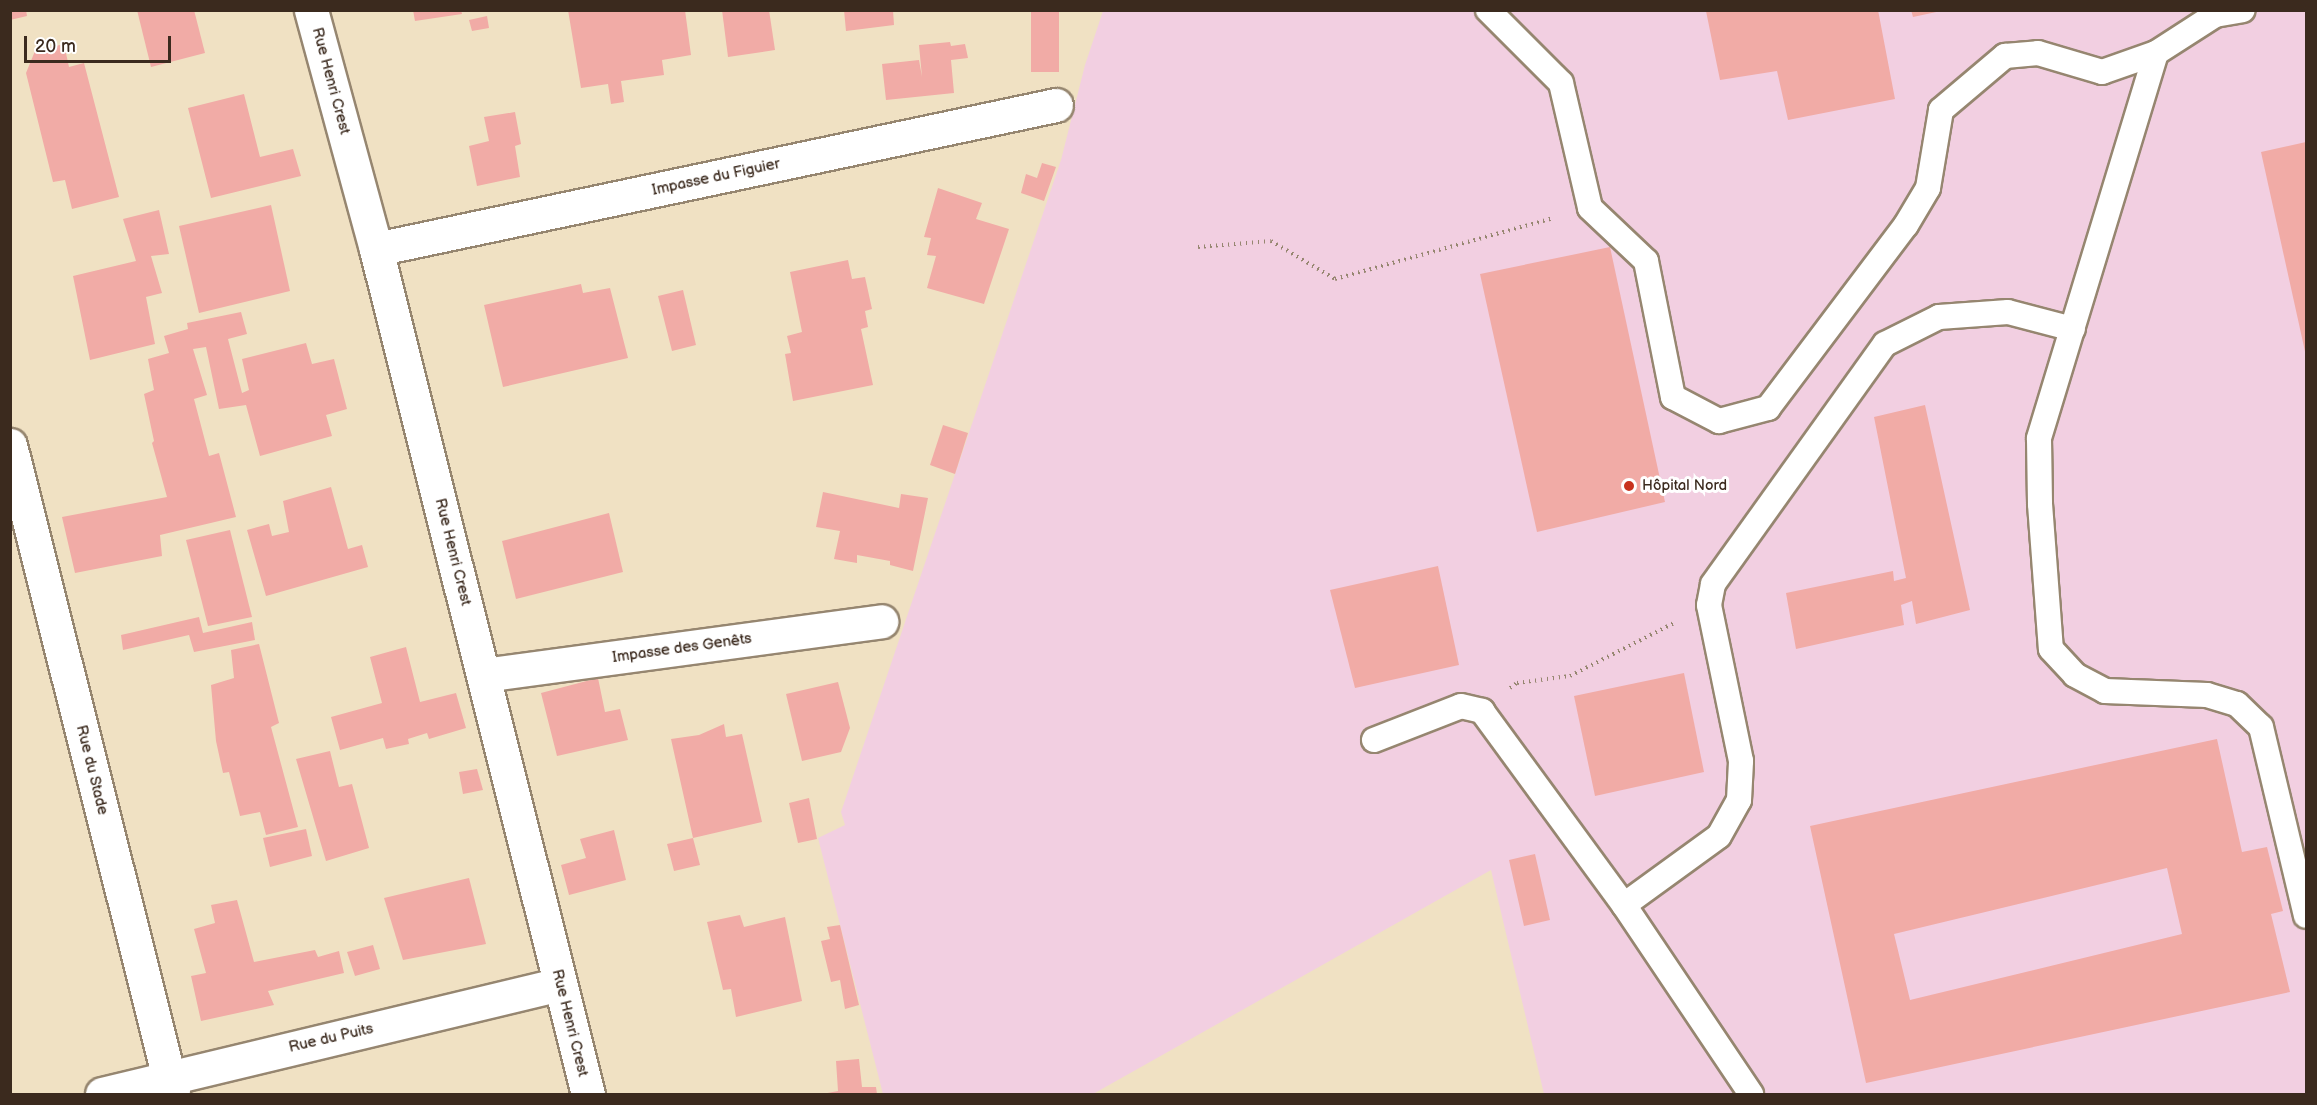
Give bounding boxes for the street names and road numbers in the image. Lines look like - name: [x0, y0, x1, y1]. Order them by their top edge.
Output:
- street label: Rue Henri Crest: [308, 26, 354, 136]
- street label: Impasse du Figuier: [650, 155, 782, 199]
- street label: Rue Henri Crest: [431, 496, 475, 608]
- street label: Impasse des Genêts: [611, 629, 753, 667]
- street label: Rue du Stade: [72, 723, 112, 817]
- street label: Rue Henri Crest: [548, 967, 592, 1079]
- street label: Rue du Puits: [287, 1020, 375, 1056]

